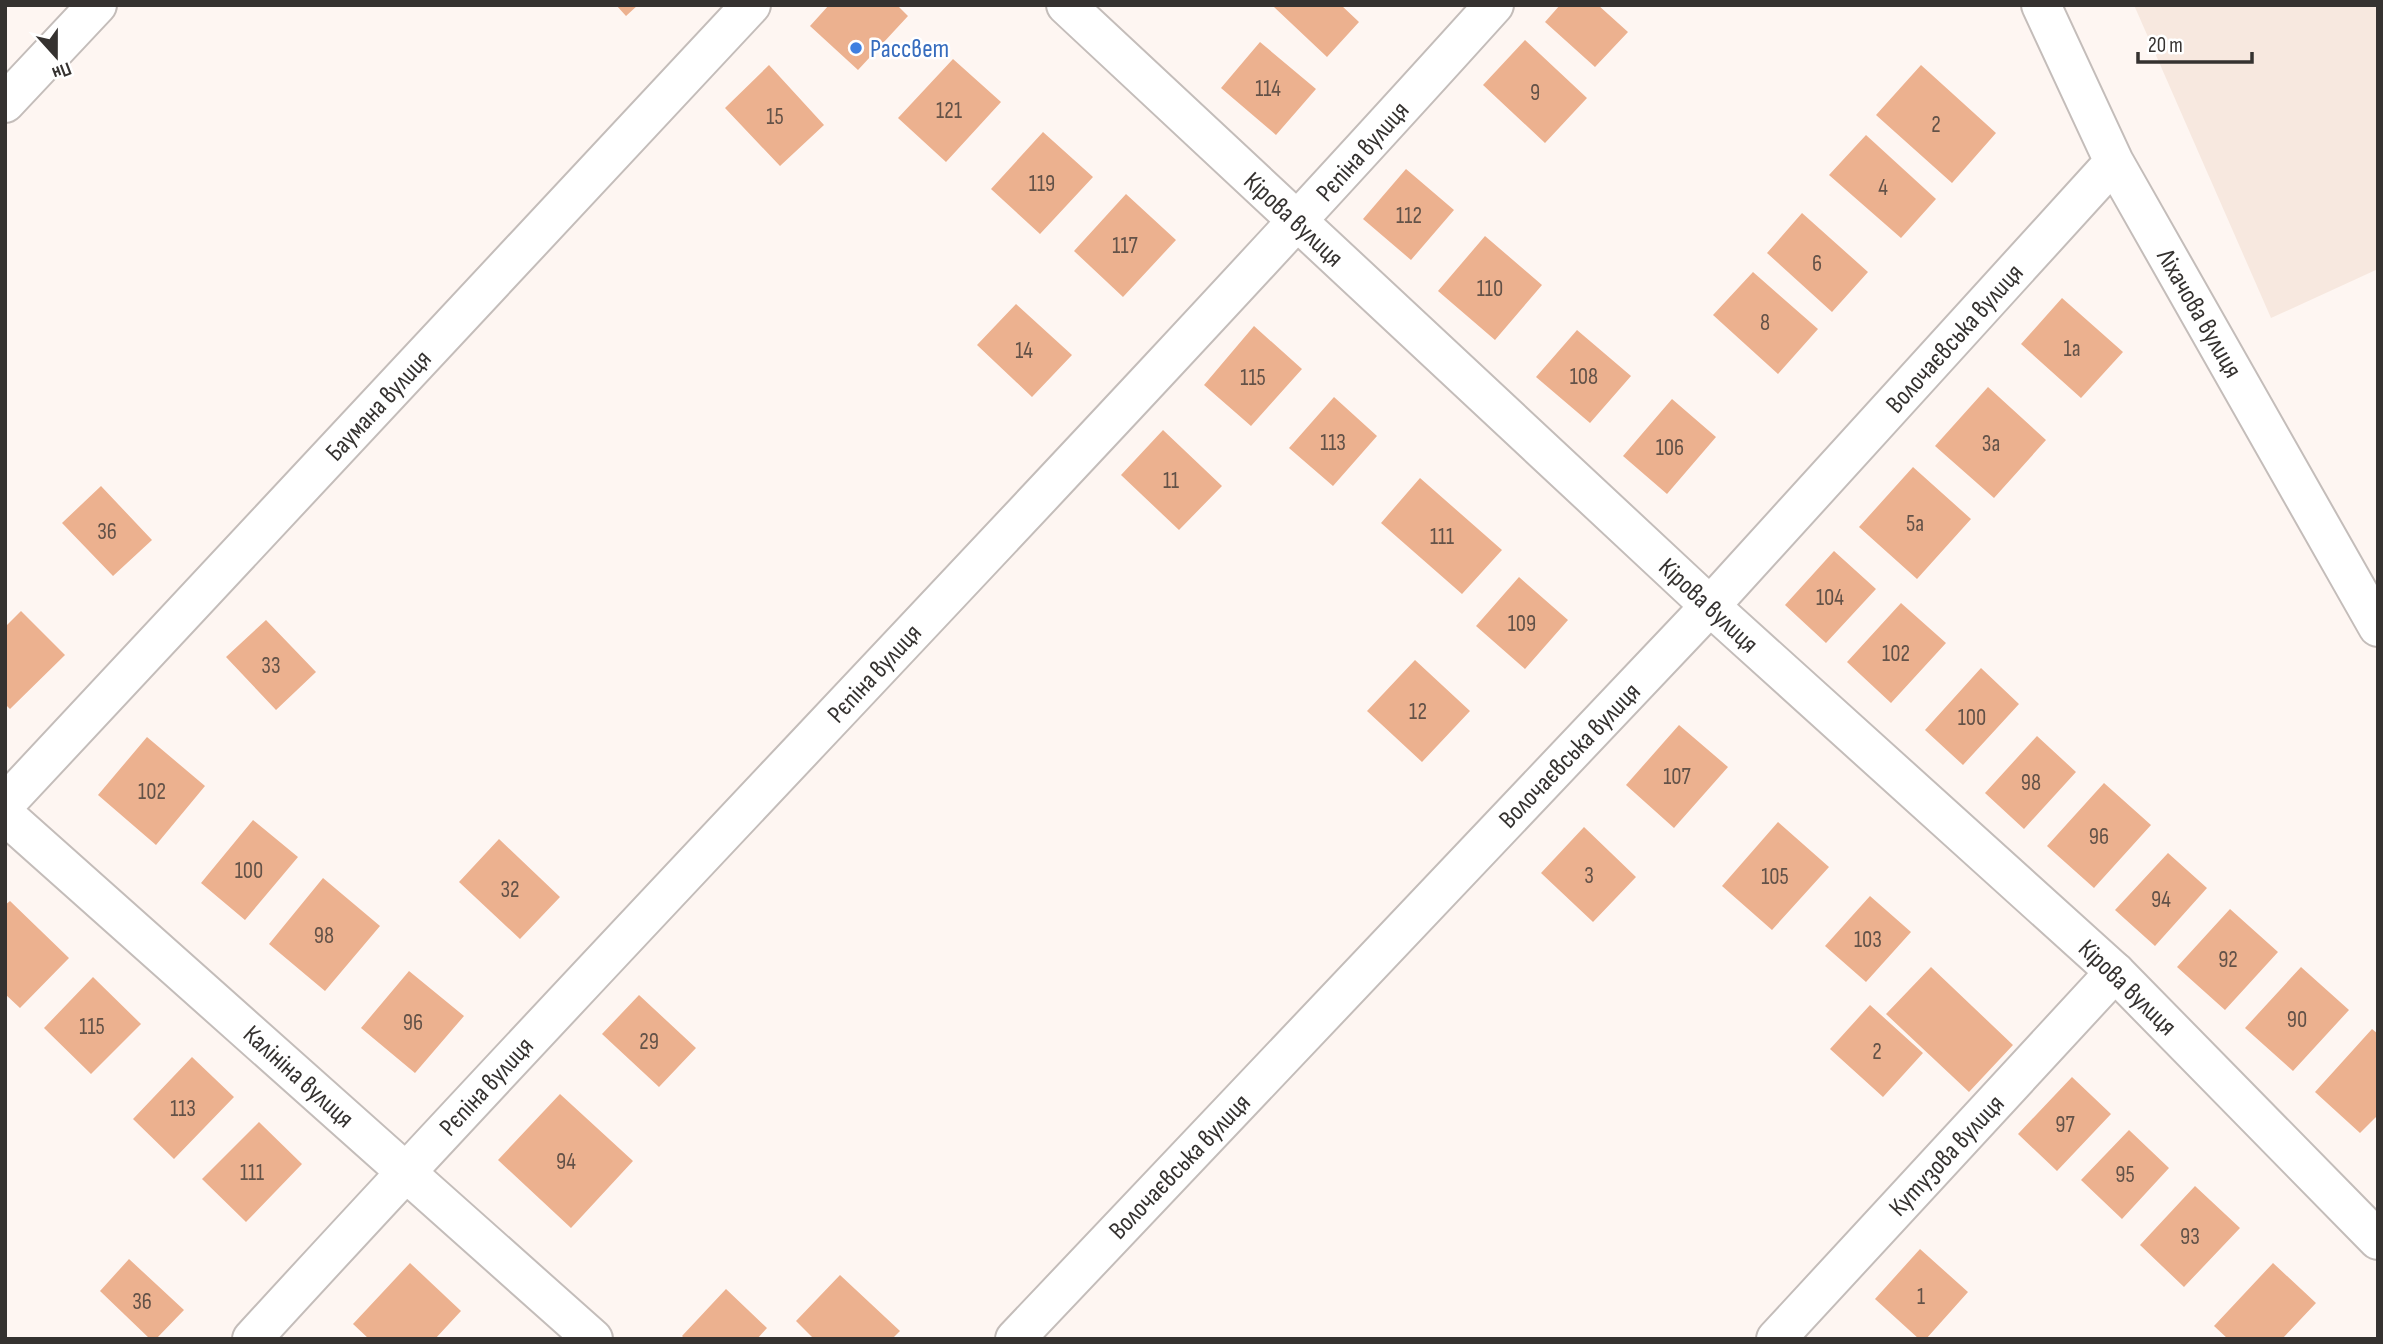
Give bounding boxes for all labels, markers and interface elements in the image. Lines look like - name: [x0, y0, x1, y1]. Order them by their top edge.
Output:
- north arrow: [21, 21, 91, 91]
- scale bar: [2138, 21, 2252, 65]
- text: 20 m: [2148, 33, 2183, 58]
- place label: Рассвет: [870, 34, 949, 65]
- marker: Рассвет: [848, 40, 864, 56]
- text: Пн: [49, 56, 74, 84]
- house number: 114: [1255, 75, 1281, 103]
- house number: 9: [1530, 79, 1540, 107]
- street label: Рєпіна вулиця: [1310, 96, 1416, 208]
- house number: 121: [936, 97, 962, 125]
- house number: 15: [766, 103, 784, 131]
- house number: 2: [1931, 111, 1941, 139]
- street label: Кірова вулиця: [1237, 166, 1349, 274]
- house number: 119: [1029, 170, 1055, 198]
- house number: 4: [1878, 174, 1888, 202]
- house number: 112: [1396, 202, 1422, 230]
- house number: 117: [1112, 232, 1138, 260]
- street label: Ліхачова вулиця: [2149, 243, 2248, 384]
- house number: 6: [1812, 250, 1822, 278]
- street label: Волочаєвська вулиця: [1880, 258, 2030, 420]
- house number: 110: [1477, 275, 1503, 303]
- house number: 8: [1760, 309, 1770, 337]
- house number: 1а: [2063, 335, 2081, 363]
- house number: 14: [1015, 337, 1033, 365]
- street label: Баумана вулиця: [320, 344, 438, 468]
- house number: 108: [1570, 363, 1598, 391]
- house number: 115: [1240, 364, 1266, 392]
- house number: 113: [1320, 429, 1346, 457]
- house number: 3а: [1982, 430, 2000, 458]
- house number: 106: [1656, 434, 1684, 462]
- house number: 11: [1163, 467, 1179, 495]
- house number: 5а: [1906, 510, 1924, 538]
- house number: 36: [97, 518, 117, 546]
- house number: 111: [1430, 523, 1454, 551]
- street label: Кірова вулиця: [1652, 552, 1764, 660]
- house number: 104: [1816, 584, 1844, 612]
- house number: 109: [1508, 610, 1536, 638]
- street label: Рєпіна вулиця: [822, 618, 929, 730]
- house number: 102: [1882, 640, 1910, 668]
- house number: 33: [261, 652, 281, 680]
- street label: Волочаєвська вулиця: [1493, 677, 1647, 835]
- house number: 12: [1409, 698, 1427, 726]
- house number: 100: [1958, 704, 1986, 732]
- house number: 107: [1663, 763, 1691, 791]
- house number: 98: [2021, 769, 2041, 797]
- house number: 102: [138, 778, 166, 806]
- house number: 96: [2089, 823, 2109, 851]
- house number: 100: [235, 857, 263, 885]
- house number: 3: [1584, 862, 1594, 890]
- house number: 105: [1761, 863, 1789, 891]
- house number: 32: [500, 876, 520, 904]
- house number: 94: [2151, 886, 2171, 914]
- house number: 98: [314, 922, 334, 950]
- house number: 103: [1854, 926, 1882, 954]
- street label: Кірова вулиця: [2071, 934, 2183, 1043]
- house number: 92: [2218, 946, 2238, 974]
- house number: 90: [2287, 1006, 2307, 1034]
- house number: 96: [403, 1009, 423, 1037]
- house number: 115: [79, 1013, 105, 1041]
- street label: Калініна вулиця: [236, 1019, 360, 1135]
- house number: 29: [639, 1028, 659, 1056]
- street label: Рєпіна вулиця: [434, 1031, 541, 1143]
- house number: 2: [1872, 1038, 1882, 1066]
- street label: Волочаєвська вулиця: [1103, 1088, 1257, 1246]
- street label: Кутузова вулиця: [1883, 1089, 2011, 1223]
- house number: 113: [170, 1095, 196, 1123]
- house number: 97: [2055, 1111, 2075, 1139]
- house number: 94: [556, 1148, 576, 1176]
- house number: 111: [240, 1159, 264, 1187]
- house number: 95: [2115, 1161, 2135, 1189]
- house number: 93: [2180, 1223, 2200, 1251]
- house number: 1: [1917, 1283, 1925, 1311]
- house number: 36: [132, 1288, 152, 1316]

